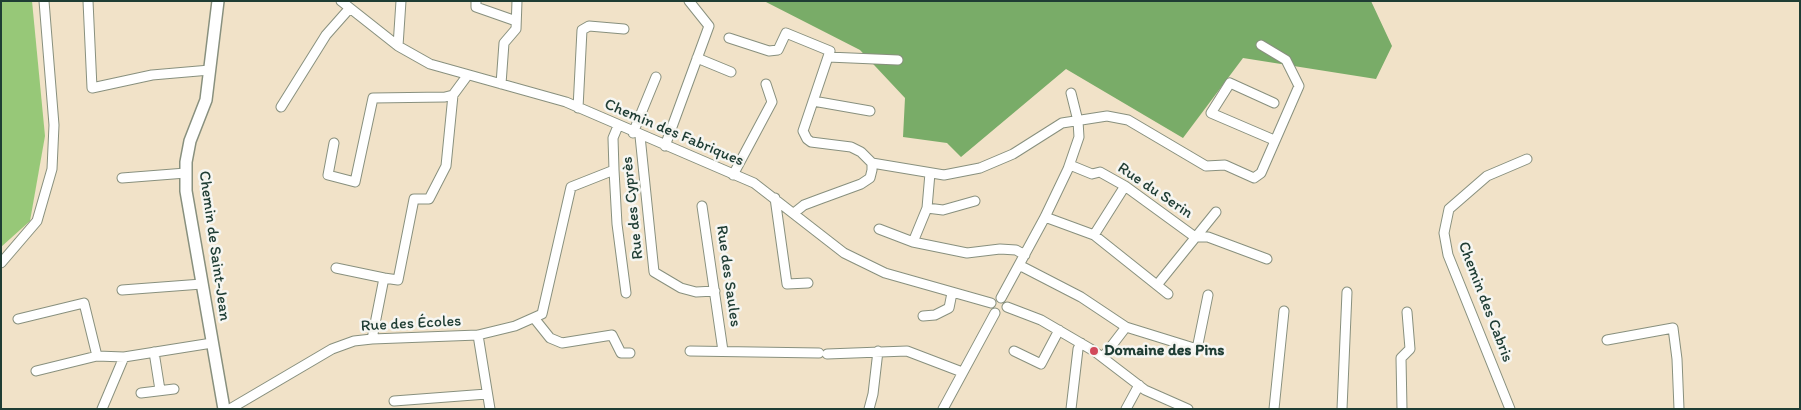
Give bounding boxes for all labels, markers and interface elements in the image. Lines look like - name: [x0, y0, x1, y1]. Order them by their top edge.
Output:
- street label: Chemin des Fabriques: [601, 95, 747, 171]
- street label: Rue des Cyprès: [618, 156, 648, 260]
- street label: Rue du Serin: [1114, 159, 1196, 223]
- street label: Chemin de Saint-Jean: [194, 170, 234, 322]
- street label: Rue des Saules: [711, 224, 745, 328]
- street label: Chemin des Cabris: [1453, 239, 1517, 365]
- street label: Rue des Écoles: [360, 312, 462, 336]
- place label: Domaine des Pins: [1104, 341, 1224, 361]
- marker: Domaine des Pins: [1088, 345, 1100, 357]

